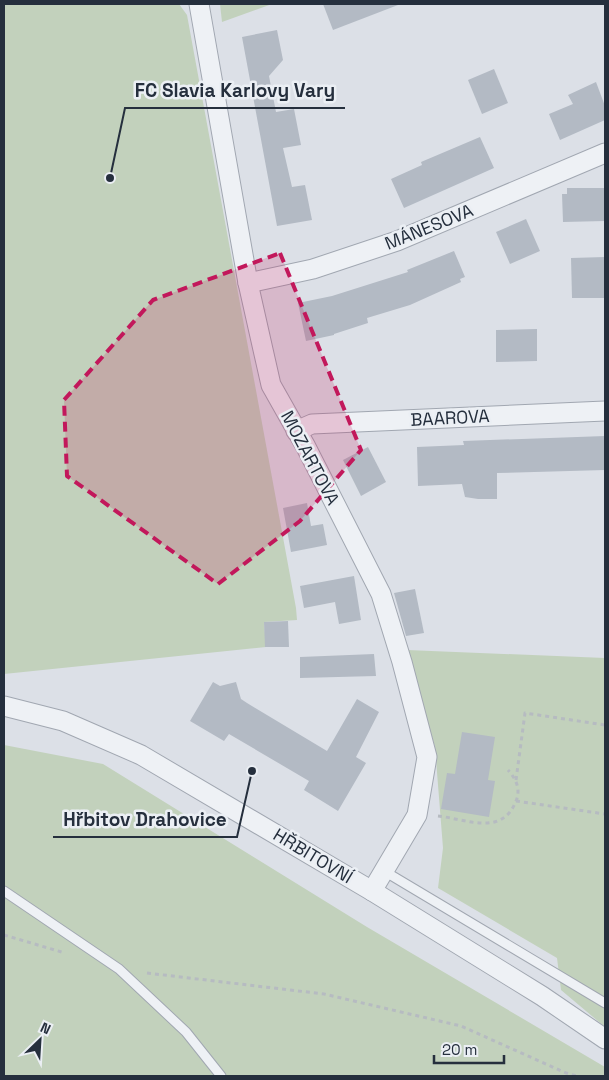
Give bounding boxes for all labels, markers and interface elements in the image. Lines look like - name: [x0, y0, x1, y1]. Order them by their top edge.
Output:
- callout: FC Slavia Karlovy Vary: [125, 74, 345, 108]
- text: FC Slavia Karlovy Vary: [135, 78, 335, 103]
- street label: MÁNESOVA: [381, 198, 476, 255]
- street label: BAAROVA: [410, 404, 490, 431]
- street label: MOZARTOVA: [276, 407, 345, 509]
- callout: Hřbitov Drahovice: [53, 803, 237, 837]
- text: Hřbitov Drahovice: [63, 807, 227, 832]
- street label: HŘBITOVNÍ: [269, 823, 358, 889]
- north arrow: [15, 1015, 65, 1065]
- text: N: [37, 1018, 54, 1038]
- scale bar: [434, 1032, 504, 1064]
- text: 20 m: [442, 1040, 477, 1059]

